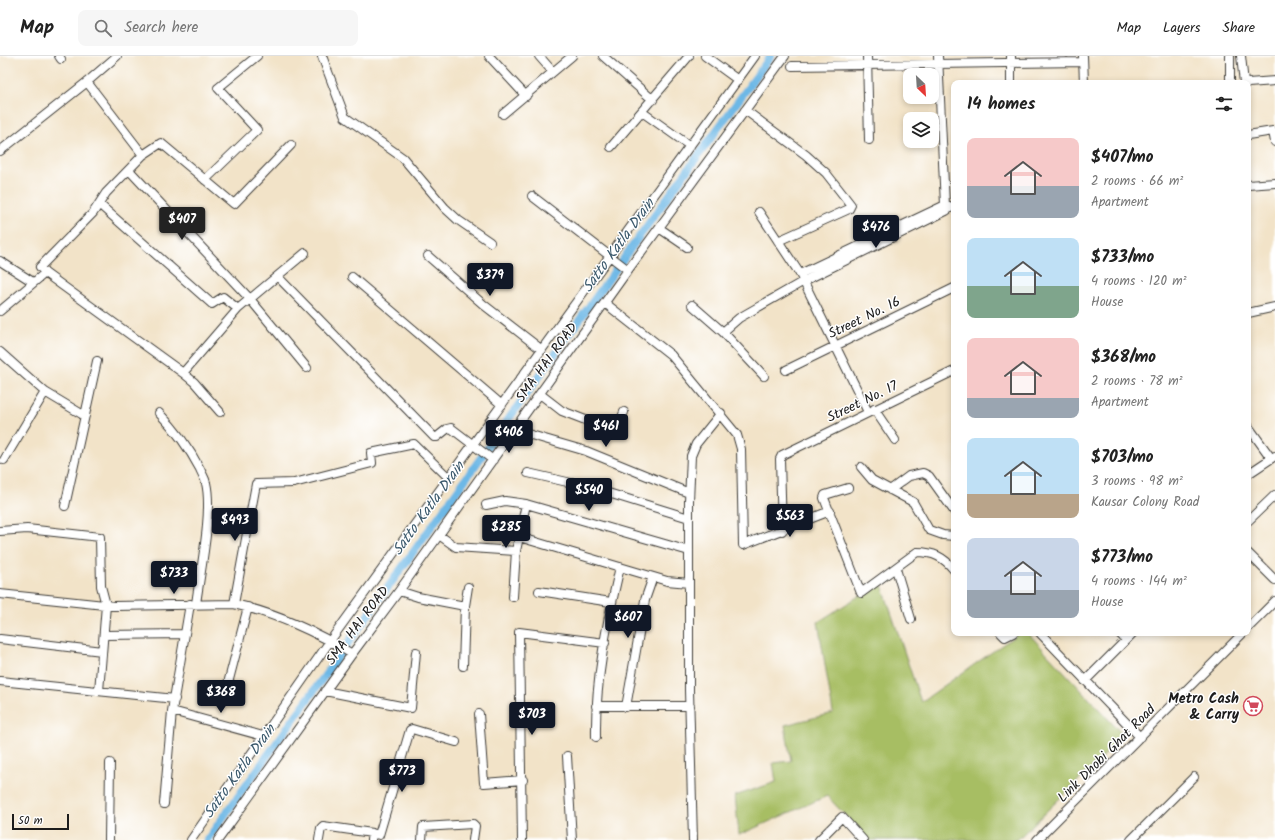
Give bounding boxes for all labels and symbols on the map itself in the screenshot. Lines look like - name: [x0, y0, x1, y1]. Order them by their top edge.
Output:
- north arrow: [903, 68, 939, 104]
- water label: Satto Katla Drain: [576, 193, 662, 298]
- pin: $407: [158, 207, 206, 241]
- pin: $476: [852, 215, 900, 249]
- pin: $379: [466, 263, 514, 297]
- street label: Street No. 16: [825, 291, 904, 345]
- street label: SMA HAI ROAD: [510, 318, 584, 407]
- street label: Street No. 17: [823, 375, 902, 429]
- pin: $461: [582, 414, 630, 448]
- pin: $406: [485, 420, 533, 454]
- water label: Satto Katla Drain: [386, 456, 472, 561]
- pin: $540: [565, 478, 613, 512]
- pin: $563: [766, 504, 814, 538]
- pin: $493: [211, 508, 259, 542]
- pin: $285: [482, 515, 530, 549]
- pin: $733: [150, 561, 198, 595]
- street label: SMA HAI ROAD: [320, 581, 395, 670]
- pin: $607: [604, 605, 652, 639]
- pin: $368: [197, 680, 245, 714]
- place label: Metro Cash & Carry: [1168, 688, 1240, 726]
- supermarket icon: Metro Cash & Carry: [1242, 695, 1264, 717]
- street label: Link Dhobi Ghat Road: [1052, 699, 1162, 808]
- pin: $703: [508, 702, 556, 736]
- water label: Satto Katla Drain: [197, 719, 283, 824]
- pin: $773: [378, 759, 426, 793]
- scale bar: [12, 812, 69, 831]

